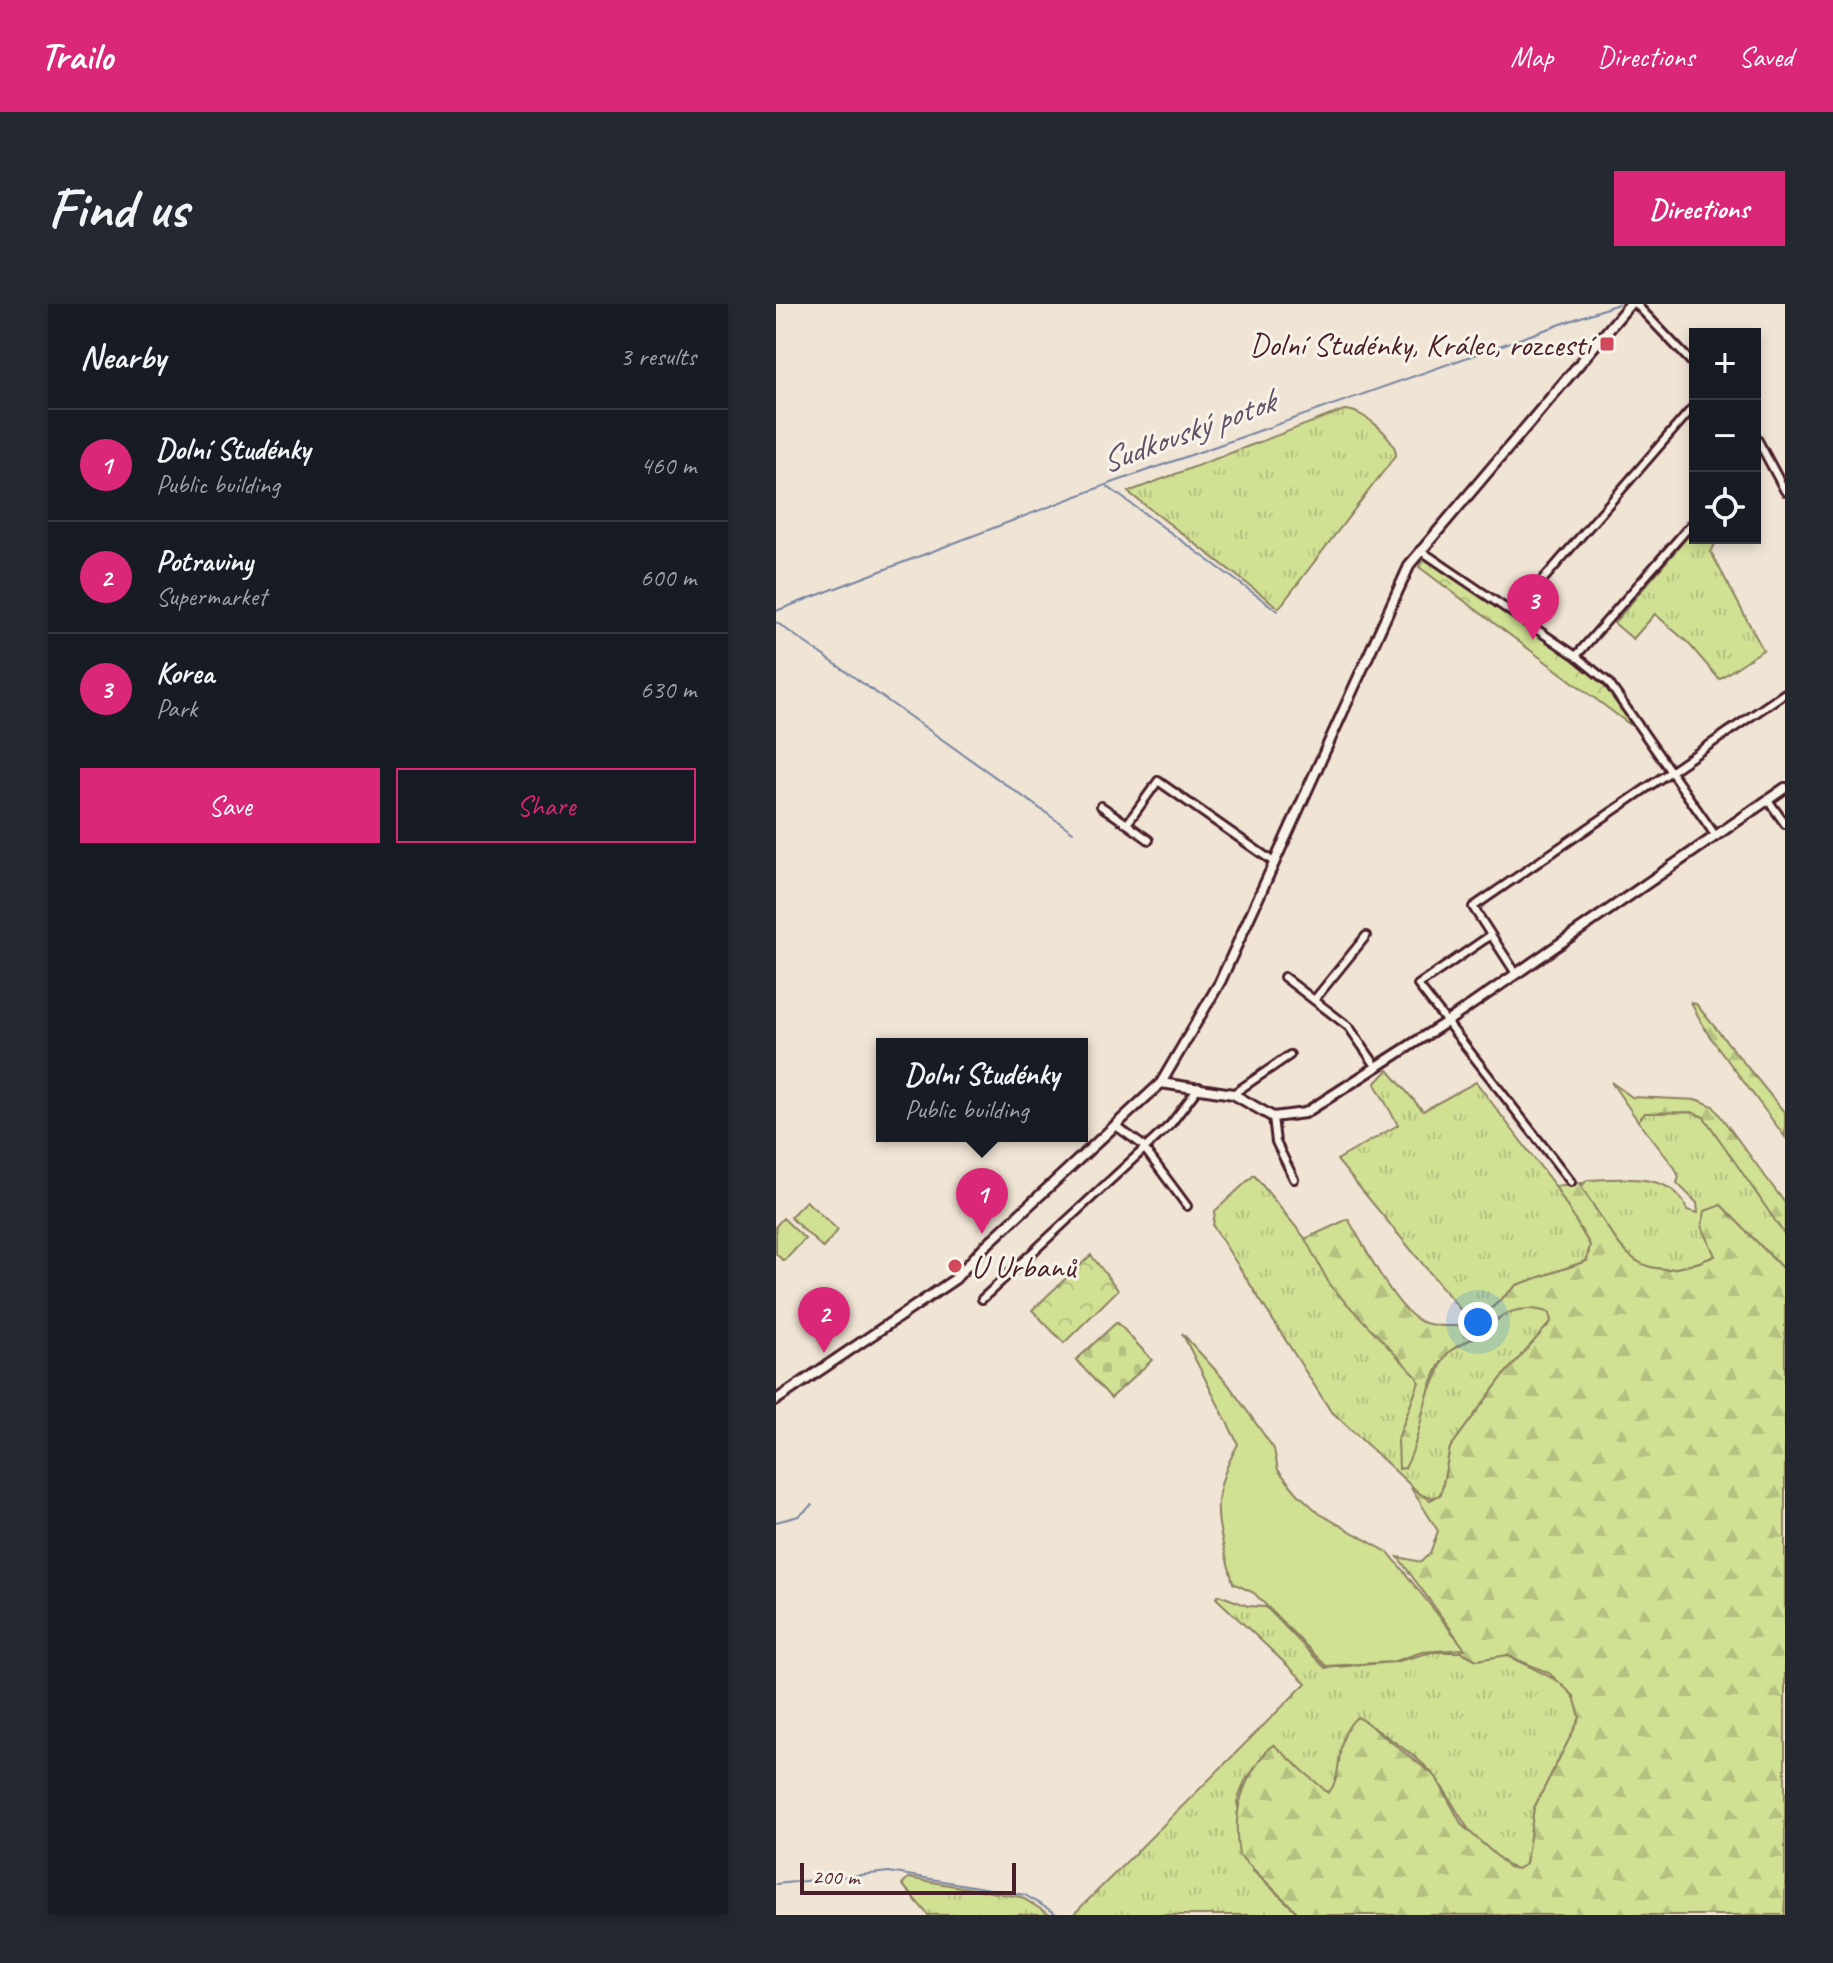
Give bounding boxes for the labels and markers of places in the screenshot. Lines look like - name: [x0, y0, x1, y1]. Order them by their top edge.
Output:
- place label: Dolní Studénky, Králec, rozcestí: [1249, 324, 1597, 365]
- marker: Dolní Studénky, Králec, rozcestí: [1598, 335, 1616, 353]
- pin: 3: [1507, 574, 1559, 640]
- pin: 1: [956, 1168, 1008, 1234]
- place label: U Urbanů: [971, 1246, 1077, 1287]
- marker: U Urbanů: [946, 1257, 964, 1275]
- pin: 2: [798, 1287, 850, 1353]

